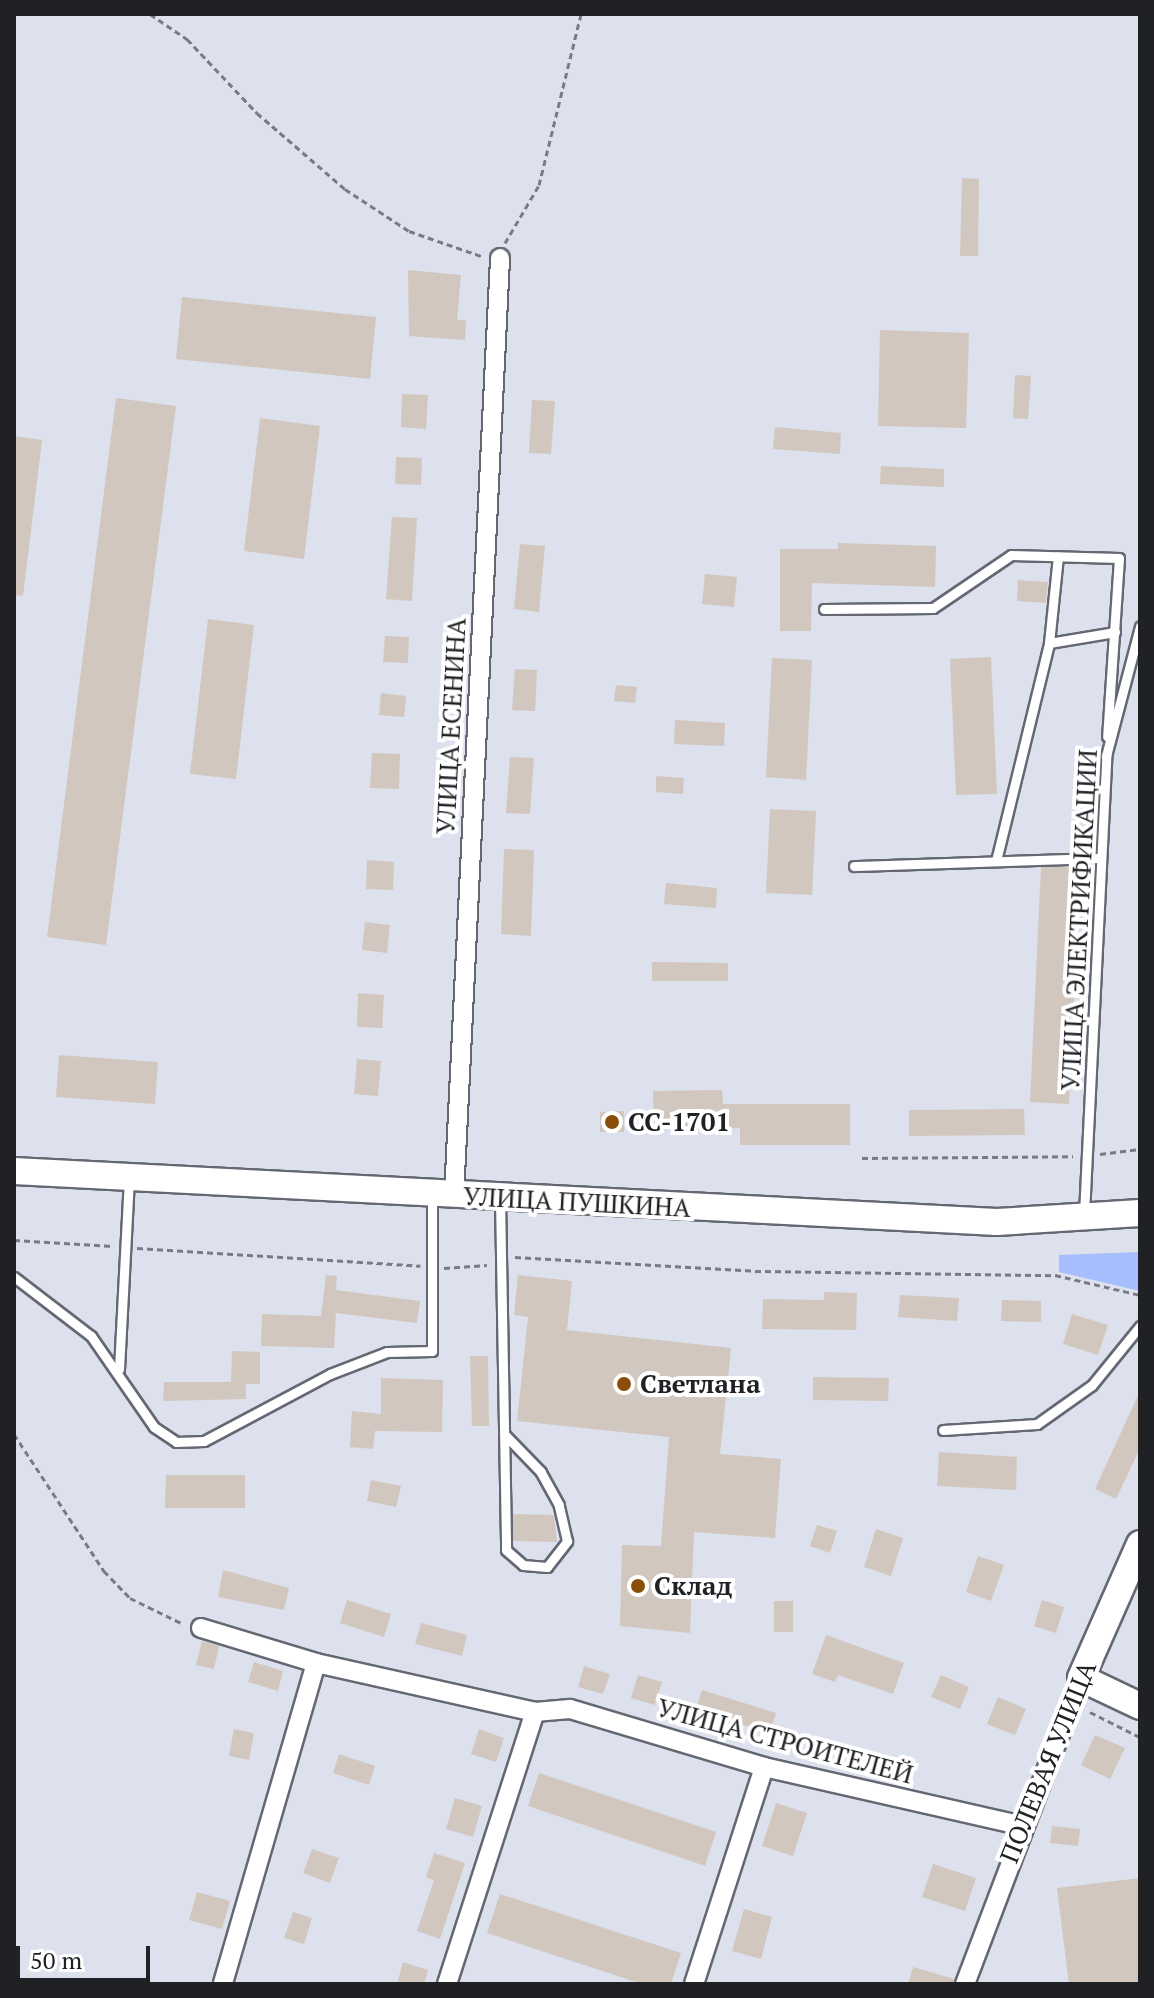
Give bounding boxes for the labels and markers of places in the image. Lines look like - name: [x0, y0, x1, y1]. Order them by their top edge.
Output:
- place label: СС-1701: [628, 1106, 730, 1138]
- marker: СС-1701: [603, 1113, 621, 1131]
- place label: Светлана: [640, 1368, 761, 1400]
- marker: Светлана: [615, 1375, 633, 1393]
- place label: Склад: [654, 1570, 732, 1602]
- marker: Склад: [629, 1577, 647, 1595]

